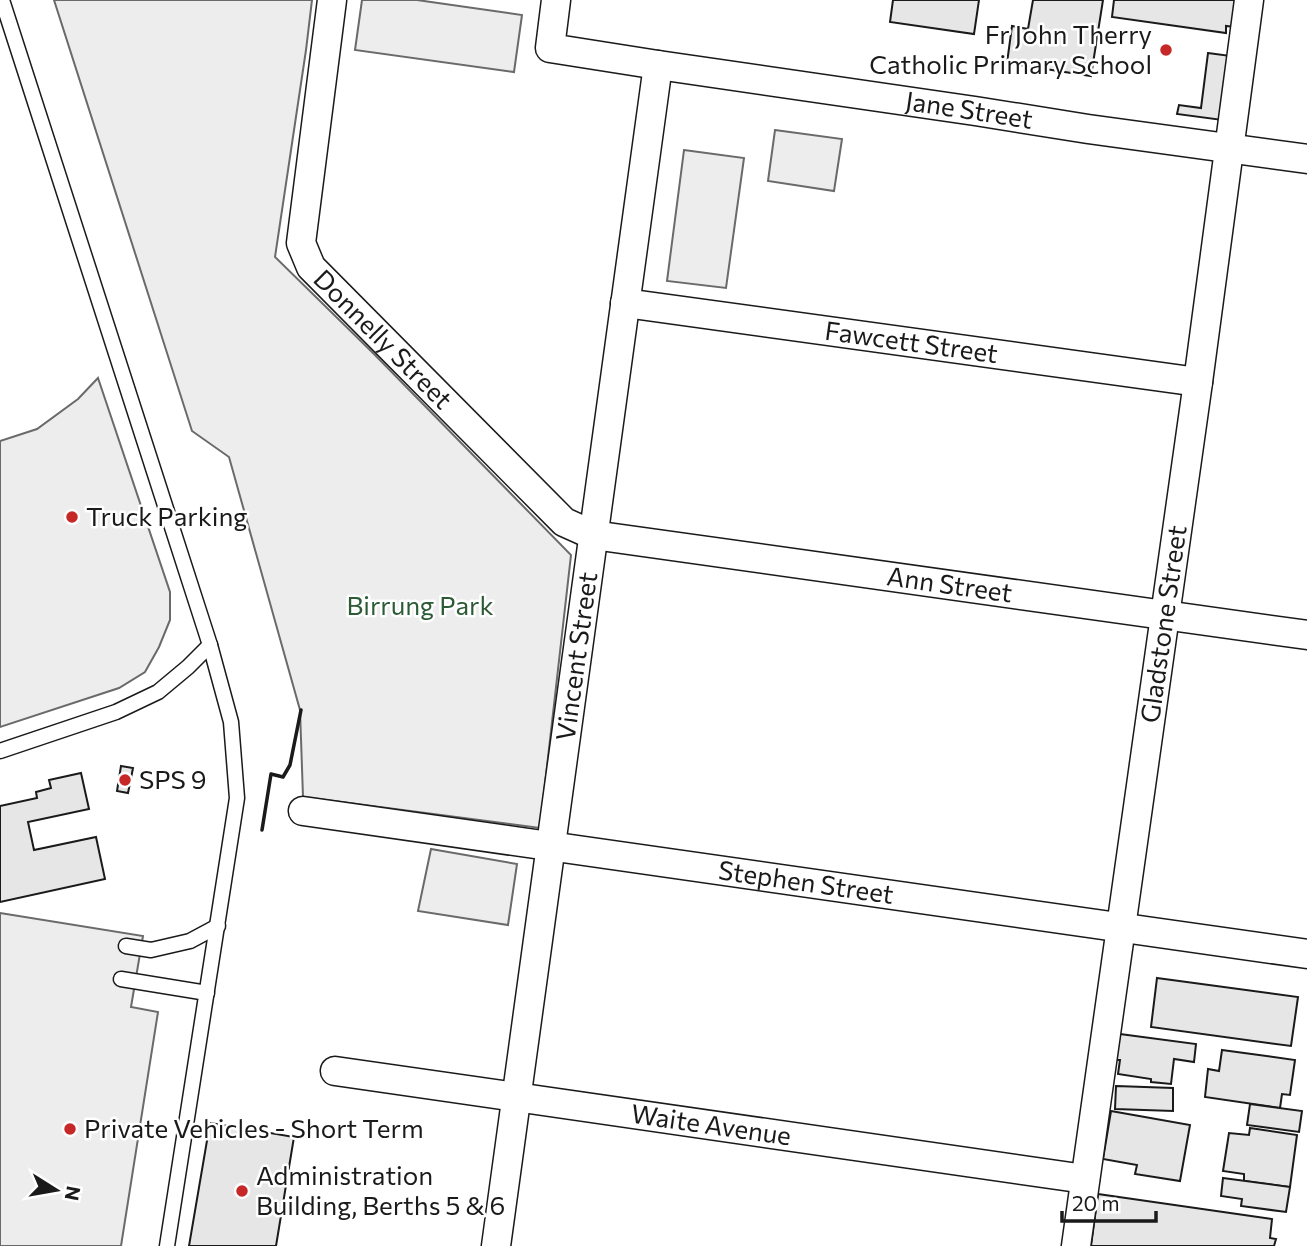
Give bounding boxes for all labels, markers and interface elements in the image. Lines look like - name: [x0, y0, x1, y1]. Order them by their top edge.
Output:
- place label: Fr John Therry Catholic Primary School: [869, 18, 1152, 79]
- marker: Fr John Therry Catholic Primary School: [1158, 42, 1174, 58]
- street label: Jane Street: [904, 84, 1035, 134]
- street label: Donnelly Street: [308, 262, 460, 414]
- street label: Fawcett Street: [823, 314, 1000, 368]
- place label: Truck Parking: [86, 500, 247, 531]
- marker: Truck Parking: [64, 509, 80, 525]
- street label: Gladstone Street: [1133, 523, 1192, 725]
- street label: Ann Street: [885, 559, 1014, 608]
- street label: Vincent Street: [548, 570, 602, 743]
- park label: Birrung Park: [346, 589, 494, 620]
- place label: SPS 9: [139, 763, 207, 794]
- marker: SPS 9: [117, 772, 133, 788]
- street label: Stephen Street: [717, 853, 896, 909]
- street label: Waite Avenue: [629, 1097, 793, 1151]
- place label: Private Vehicles - Short Term: [84, 1112, 424, 1143]
- marker: Private Vehicles - Short Term: [62, 1121, 78, 1137]
- north arrow: [21, 1155, 91, 1225]
- place label: Administration Building, Berths 5 & 6: [256, 1159, 505, 1220]
- scale bar: [1062, 1180, 1156, 1224]
- marker: Administration Building, Berths 5 & 6: [234, 1183, 250, 1199]
- text: N: [61, 1184, 86, 1203]
- text: 20 m: [1072, 1190, 1120, 1215]

